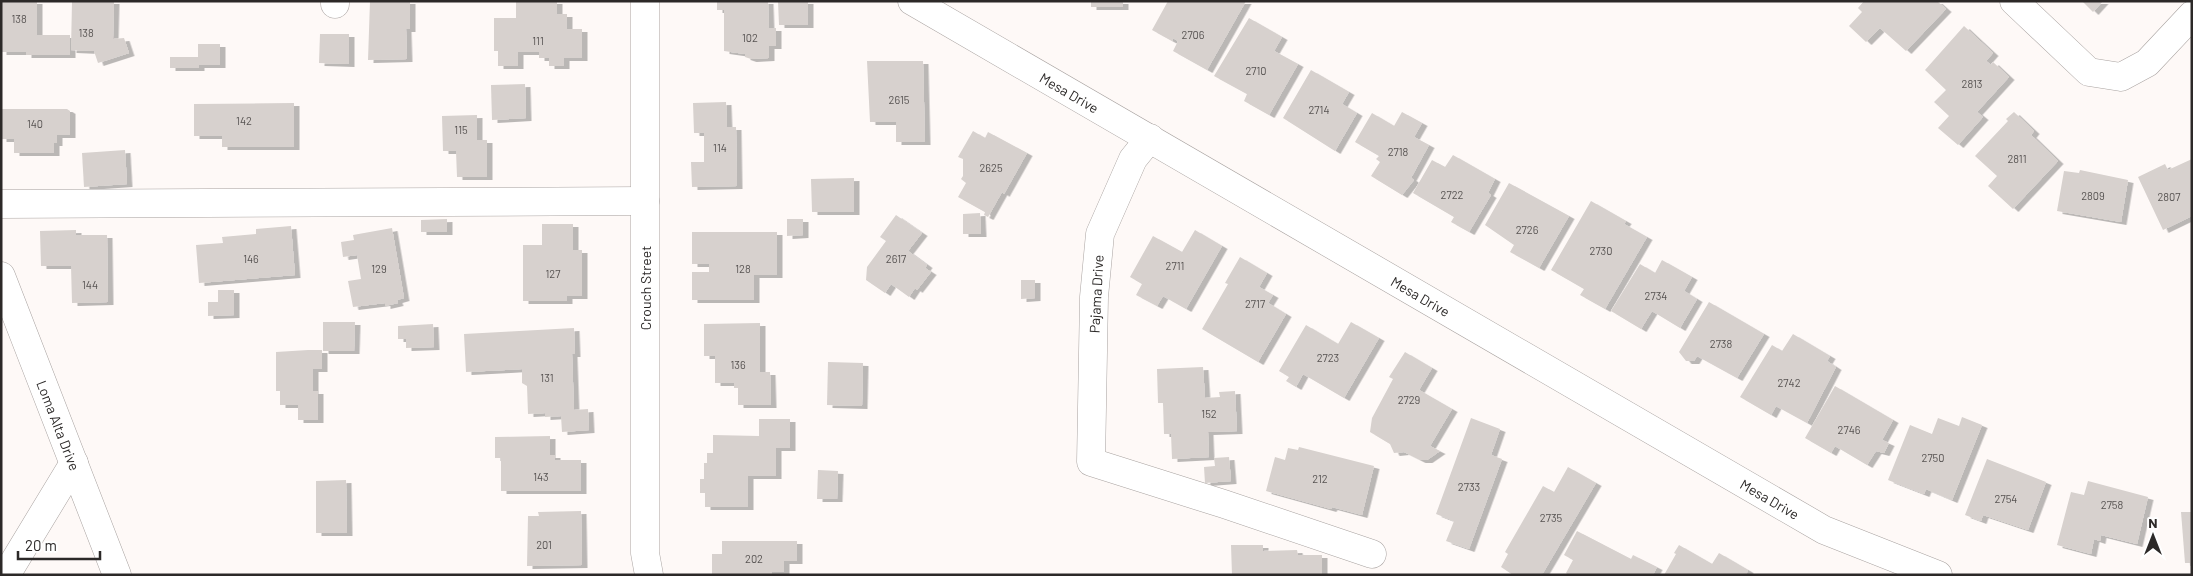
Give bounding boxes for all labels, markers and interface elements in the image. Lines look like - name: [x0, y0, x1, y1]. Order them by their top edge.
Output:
- house number: 138: [11, 12, 27, 25]
- house number: 138: [78, 26, 94, 39]
- house number: 2706: [1182, 28, 1205, 41]
- house number: 102: [742, 31, 758, 44]
- house number: 111: [532, 34, 544, 47]
- house number: 2710: [1245, 64, 1267, 77]
- street label: Mesa Drive: [1037, 69, 1102, 116]
- house number: 2813: [1962, 77, 1982, 90]
- house number: 2615: [889, 93, 910, 106]
- house number: 2714: [1308, 103, 1330, 116]
- house number: 142: [236, 114, 252, 127]
- house number: 140: [27, 117, 43, 130]
- house number: 115: [454, 123, 468, 136]
- house number: 114: [713, 141, 727, 154]
- house number: 2718: [1388, 145, 1409, 158]
- house number: 2811: [2007, 152, 2027, 165]
- house number: 2625: [979, 161, 1003, 174]
- house number: 2722: [1441, 188, 1464, 201]
- house number: 2809: [2081, 189, 2105, 202]
- house number: 2807: [2157, 190, 2181, 203]
- house number: 2726: [1516, 223, 1539, 236]
- house number: 2730: [1590, 244, 1612, 257]
- street label: Crouch Street: [637, 246, 654, 330]
- house number: 146: [243, 252, 259, 265]
- house number: 2617: [886, 252, 906, 265]
- street label: Pajama Drive: [1085, 254, 1107, 334]
- house number: 2711: [1166, 259, 1184, 272]
- house number: 129: [371, 262, 387, 275]
- house number: 128: [735, 262, 751, 275]
- house number: 127: [546, 267, 560, 280]
- street label: Mesa Drive: [1388, 272, 1453, 320]
- house number: 144: [82, 278, 98, 291]
- house number: 2734: [1645, 289, 1667, 302]
- house number: 2717: [1245, 297, 1265, 310]
- house number: 2738: [1710, 337, 1733, 350]
- house number: 2723: [1317, 351, 1339, 364]
- house number: 136: [730, 358, 746, 371]
- house number: 131: [540, 371, 554, 384]
- house number: 2742: [1777, 376, 1801, 389]
- street label: Loma Alta Drive: [34, 378, 84, 473]
- house number: 2729: [1398, 393, 1421, 406]
- house number: 152: [1201, 407, 1217, 420]
- house number: 2746: [1838, 423, 1861, 436]
- house number: 2750: [1922, 451, 1944, 464]
- house number: 143: [533, 470, 549, 483]
- house number: 212: [1312, 472, 1328, 485]
- street label: Mesa Drive: [1738, 475, 1803, 522]
- house number: 2733: [1458, 480, 1480, 493]
- house number: 2754: [1995, 492, 2017, 505]
- house number: 2758: [2101, 498, 2124, 511]
- house number: 2735: [1540, 511, 1563, 524]
- north arrow: [2128, 511, 2178, 561]
- text: N: [2148, 514, 2158, 531]
- scale bar: [18, 528, 100, 560]
- text: 20 m: [25, 536, 57, 554]
- house number: 201: [536, 538, 552, 551]
- house number: 202: [745, 552, 763, 565]

